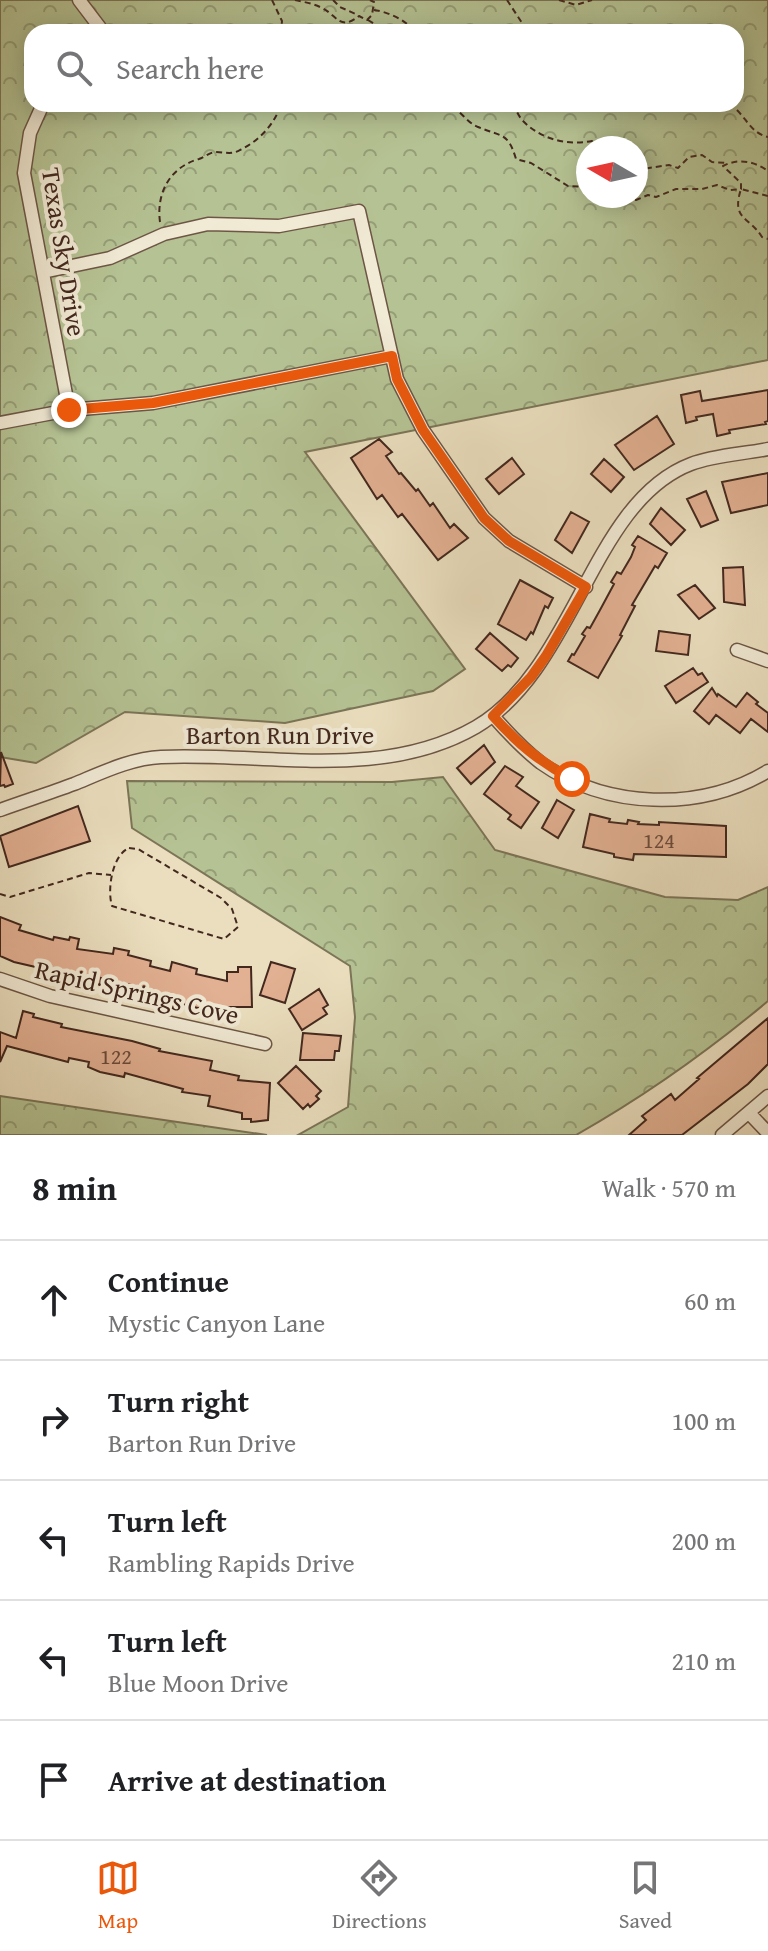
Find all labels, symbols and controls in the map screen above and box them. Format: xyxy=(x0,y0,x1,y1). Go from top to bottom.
search box xyxy=(24,24,744,112)
icon: search xyxy=(52,46,96,90)
text: Search here xyxy=(116,46,264,90)
north arrow xyxy=(576,136,648,208)
street label: Texas Sky Drive xyxy=(32,165,97,339)
route end xyxy=(51,392,87,428)
street label: Barton Run Drive xyxy=(186,715,374,754)
route start xyxy=(554,761,590,797)
house number: 124 xyxy=(643,824,675,856)
street label: Rapid Springs Cove xyxy=(31,949,243,1034)
house number: 122 xyxy=(100,1040,132,1072)
text: 8 min xyxy=(32,1163,117,1212)
text: Walk · 570 m xyxy=(602,1168,736,1207)
text: Continue xyxy=(108,1259,229,1303)
icon: ahead xyxy=(32,1278,76,1322)
text: 60 m xyxy=(684,1281,736,1320)
text: Mystic Canyon Lane xyxy=(108,1303,325,1342)
text: Turn right xyxy=(108,1379,249,1423)
icon: right xyxy=(32,1398,76,1442)
text: 100 m xyxy=(671,1401,736,1440)
text: Barton Run Drive xyxy=(108,1423,296,1462)
text: Turn left xyxy=(108,1499,227,1543)
icon: left xyxy=(32,1518,76,1562)
text: 200 m xyxy=(671,1521,736,1560)
text: Rambling Rapids Drive xyxy=(108,1543,355,1582)
text: Turn left xyxy=(108,1619,227,1663)
icon: left xyxy=(32,1638,76,1682)
text: 210 m xyxy=(671,1641,736,1680)
text: Blue Moon Drive xyxy=(108,1663,289,1702)
icon: arrive xyxy=(32,1758,76,1802)
text: Arrive at destination xyxy=(108,1758,386,1802)
tab: Map xyxy=(96,1856,140,1936)
tab: Directions xyxy=(332,1856,427,1936)
tab: Saved xyxy=(619,1856,672,1936)

